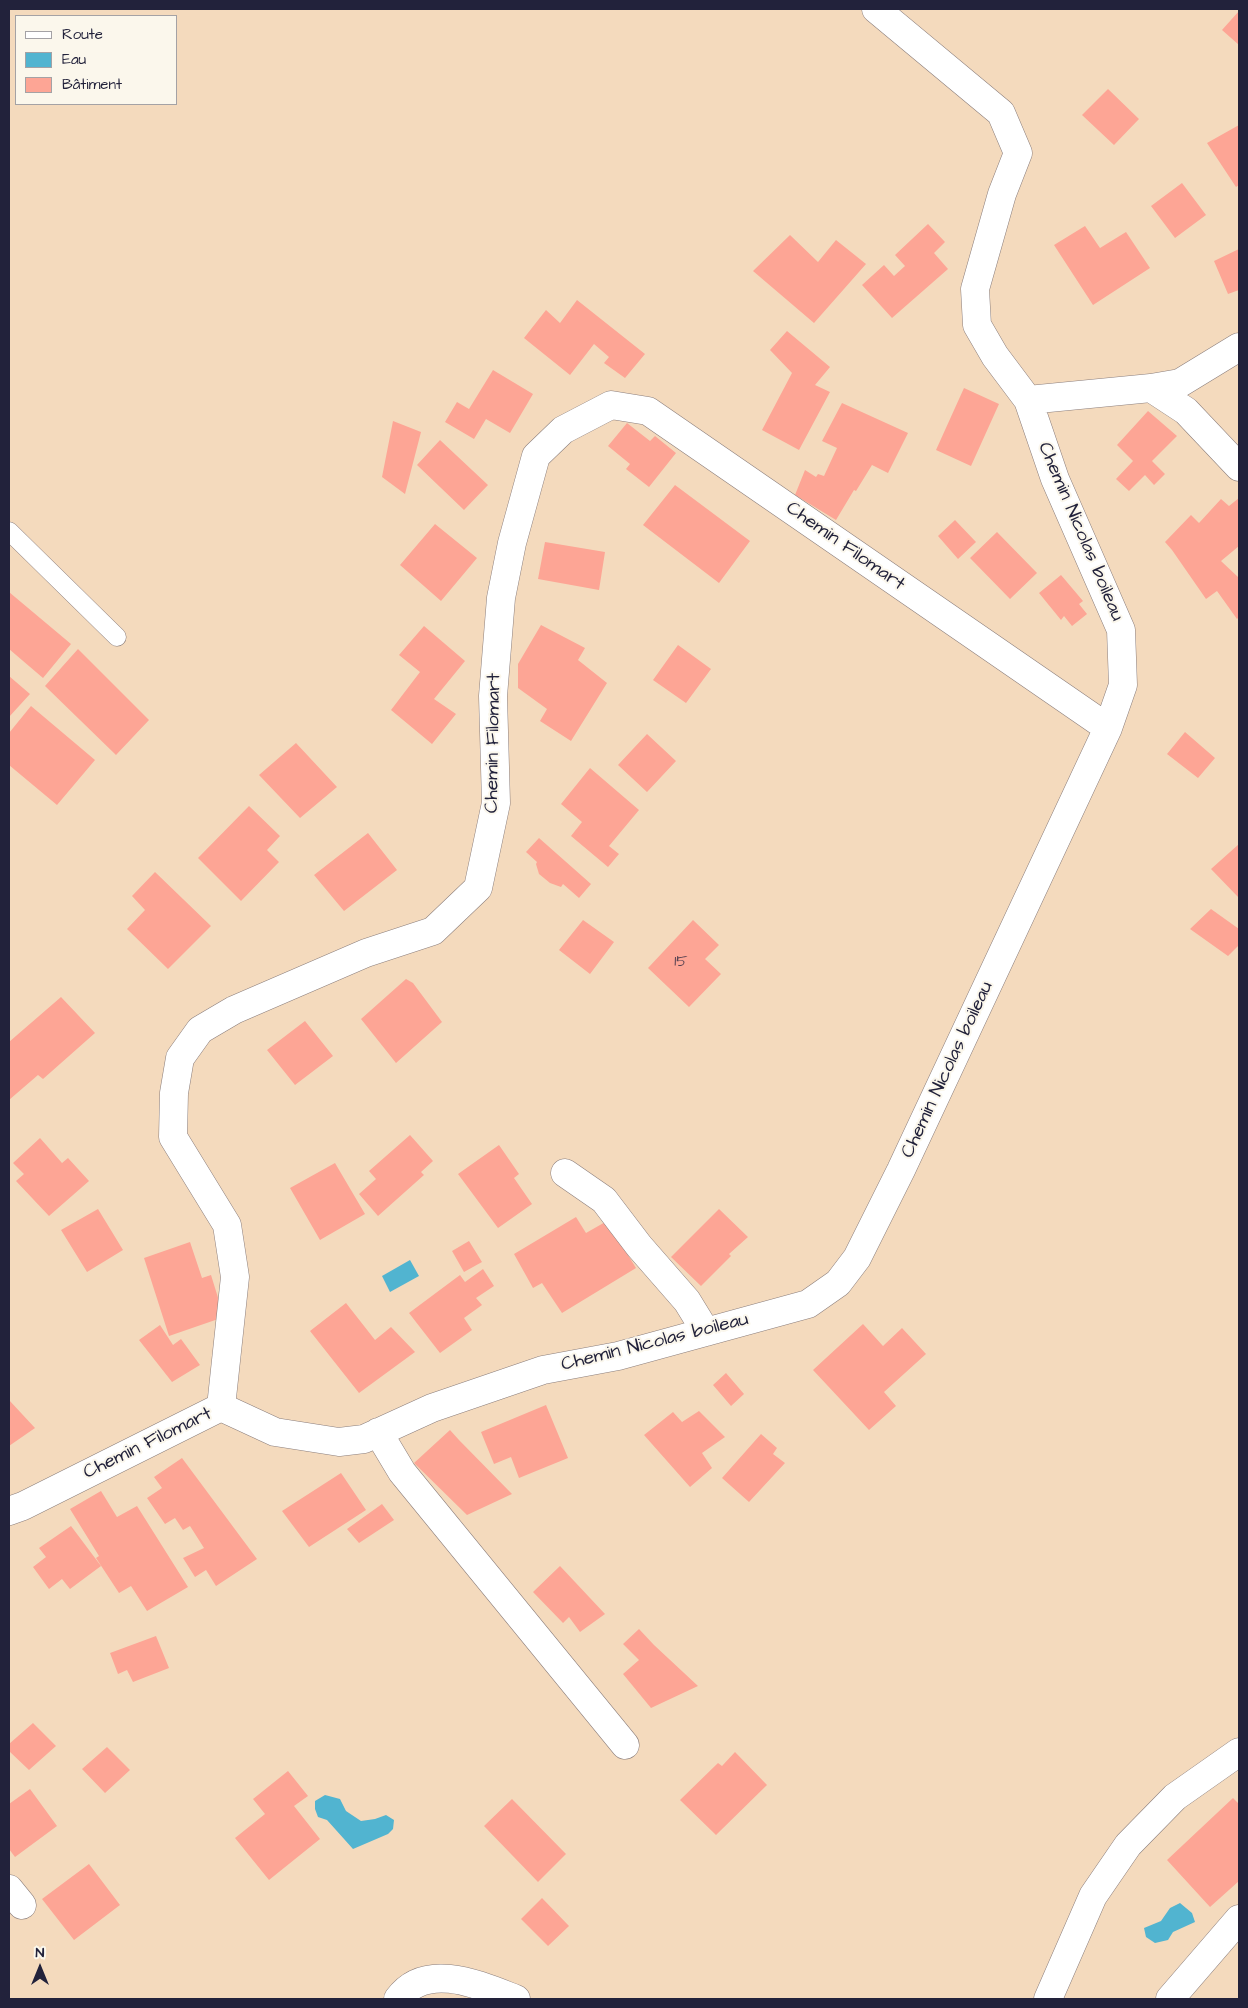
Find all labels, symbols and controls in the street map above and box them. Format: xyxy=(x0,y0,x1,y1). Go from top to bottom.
legend xyxy=(15,15,178,105)
text: Route xyxy=(62,24,103,45)
text: Eau xyxy=(62,49,86,70)
text: Bâtiment xyxy=(62,74,122,95)
street label: Chemin Nicolas boileau xyxy=(1032,439,1128,625)
street label: Chemin Filomart xyxy=(781,497,909,597)
street label: Chemin Filomart xyxy=(481,673,507,813)
house number: 15 xyxy=(674,953,688,973)
street label: Chemin Nicolas boileau xyxy=(897,978,999,1162)
street label: Chemin Nicolas boileau xyxy=(559,1309,751,1377)
street label: Chemin Filomart xyxy=(80,1403,216,1485)
north arrow xyxy=(15,1943,65,1993)
text: N xyxy=(36,1943,44,1963)

